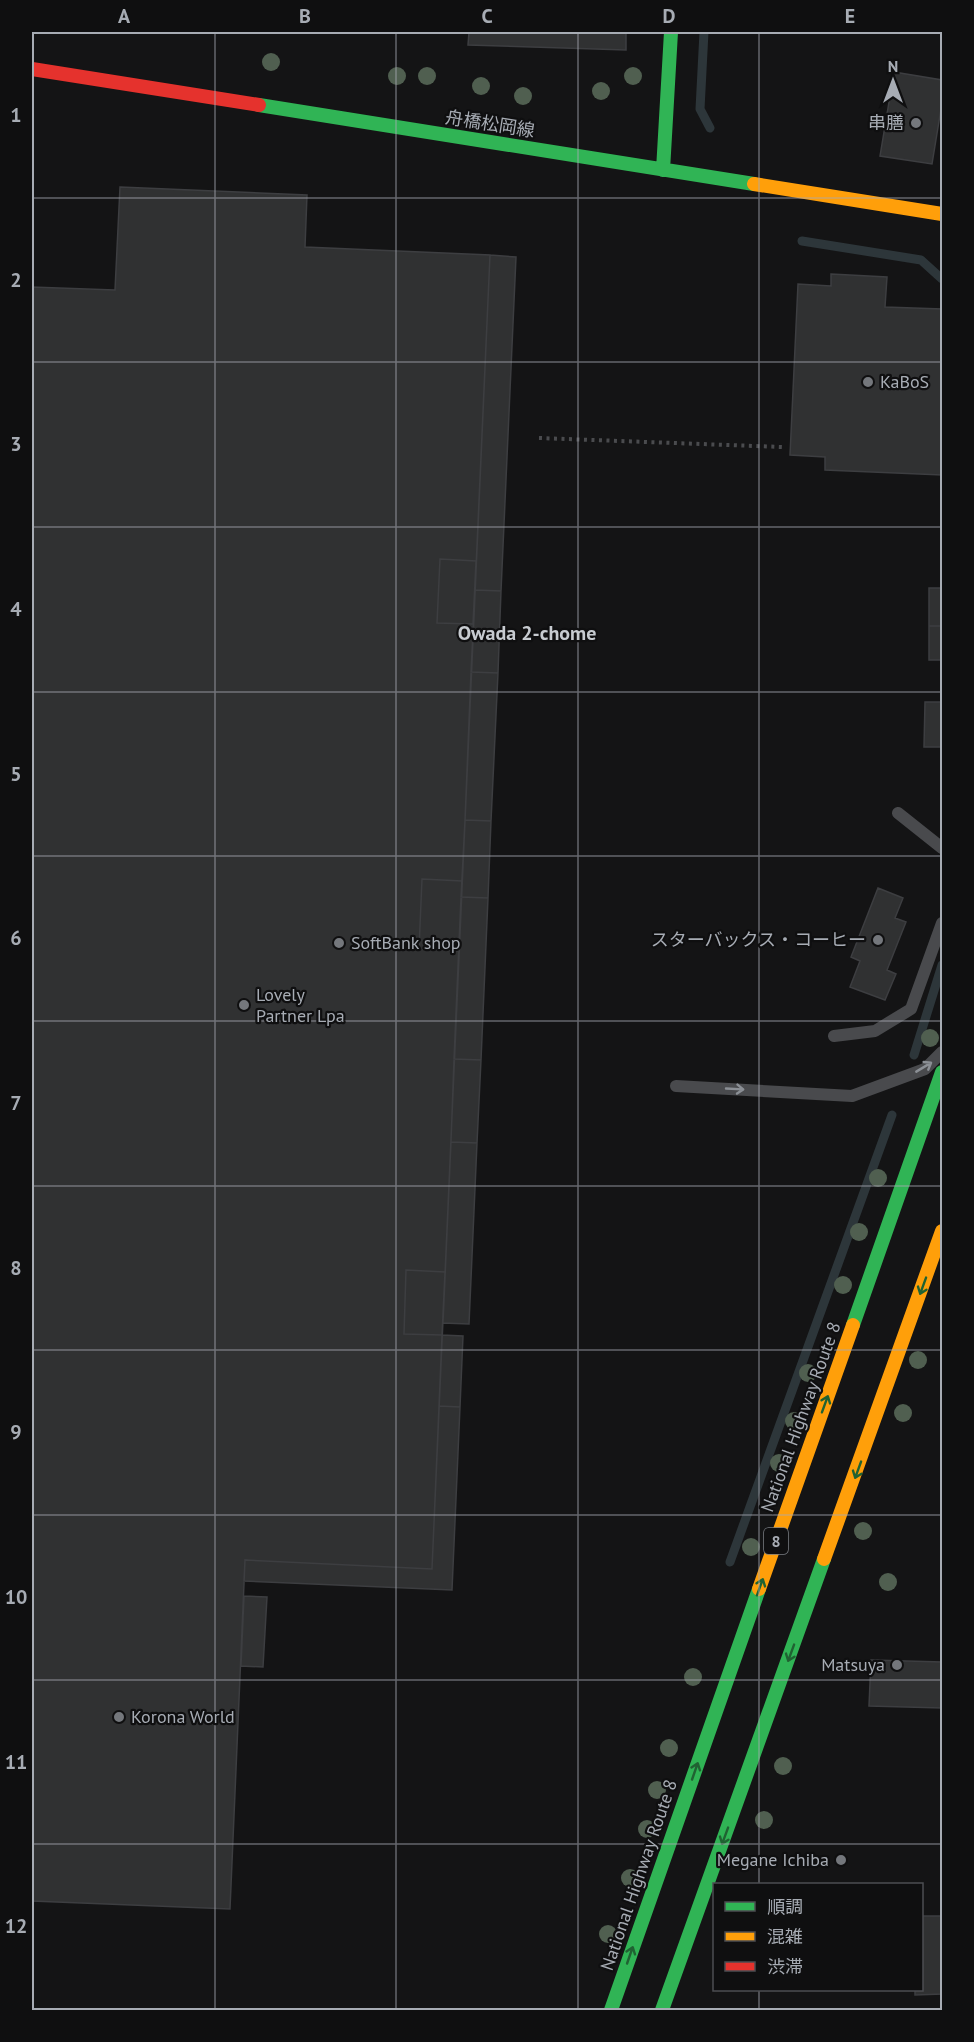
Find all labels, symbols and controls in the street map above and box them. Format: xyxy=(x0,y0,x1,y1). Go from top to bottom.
text: A xyxy=(118,3,131,29)
text: B xyxy=(299,3,311,29)
text: C xyxy=(481,3,493,29)
text: D xyxy=(663,3,676,29)
text: E xyxy=(845,3,855,29)
north arrow xyxy=(863,51,923,111)
text: N xyxy=(888,56,898,76)
text: 1 xyxy=(10,102,22,128)
street label: 舟橋松岡線 xyxy=(444,105,536,142)
place label: 串膳 xyxy=(868,111,904,134)
marker: 串膳 xyxy=(909,116,923,130)
text: 2 xyxy=(10,267,22,293)
place label: KaBoS xyxy=(880,370,929,393)
marker: KaBoS xyxy=(861,375,875,389)
text: 3 xyxy=(10,431,22,457)
text: 4 xyxy=(10,596,22,622)
district label: Owada 2-chome xyxy=(458,620,596,646)
text: 5 xyxy=(10,761,22,787)
text: 6 xyxy=(10,925,22,951)
place label: スターバックス・コーヒー xyxy=(651,928,866,951)
place label: SoftBank shop xyxy=(351,931,461,954)
marker: スターバックス・コーヒー xyxy=(871,933,885,947)
marker: SoftBank shop xyxy=(332,936,346,950)
place label: Lovely Partner Lpa xyxy=(256,983,345,1027)
marker: Lovely Partner Lpa xyxy=(237,998,251,1012)
one-way arrow xyxy=(915,1061,932,1073)
one-way arrow xyxy=(724,1083,744,1094)
text: 7 xyxy=(10,1090,22,1116)
text: 8 xyxy=(10,1255,22,1281)
one-way arrow xyxy=(916,1276,927,1295)
street label: National Highway Route 8 xyxy=(755,1319,846,1515)
one-way arrow xyxy=(820,1395,831,1414)
text: 9 xyxy=(10,1419,22,1445)
one-way arrow xyxy=(851,1460,862,1478)
road number: 8 xyxy=(764,1528,788,1554)
one-way arrow xyxy=(755,1579,766,1597)
text: 10 xyxy=(5,1584,27,1610)
one-way arrow xyxy=(785,1643,796,1662)
place label: Matsuya xyxy=(821,1653,885,1676)
marker: Matsuya xyxy=(890,1658,904,1672)
place label: Korona World xyxy=(131,1705,235,1728)
marker: Korona World xyxy=(112,1710,126,1724)
text: 11 xyxy=(5,1749,27,1775)
one-way arrow xyxy=(690,1762,701,1781)
street label: National Highway Route 8 xyxy=(595,1776,682,1973)
one-way arrow xyxy=(719,1827,730,1845)
place label: Megane Ichiba xyxy=(717,1848,829,1871)
marker: Megane Ichiba xyxy=(834,1853,848,1867)
legend xyxy=(713,1883,923,1991)
text: 順調 xyxy=(767,1895,803,1918)
text: 12 xyxy=(5,1913,27,1939)
text: 混雑 xyxy=(767,1925,803,1948)
one-way arrow xyxy=(626,1946,637,1965)
text: 渋滞 xyxy=(767,1955,803,1978)

